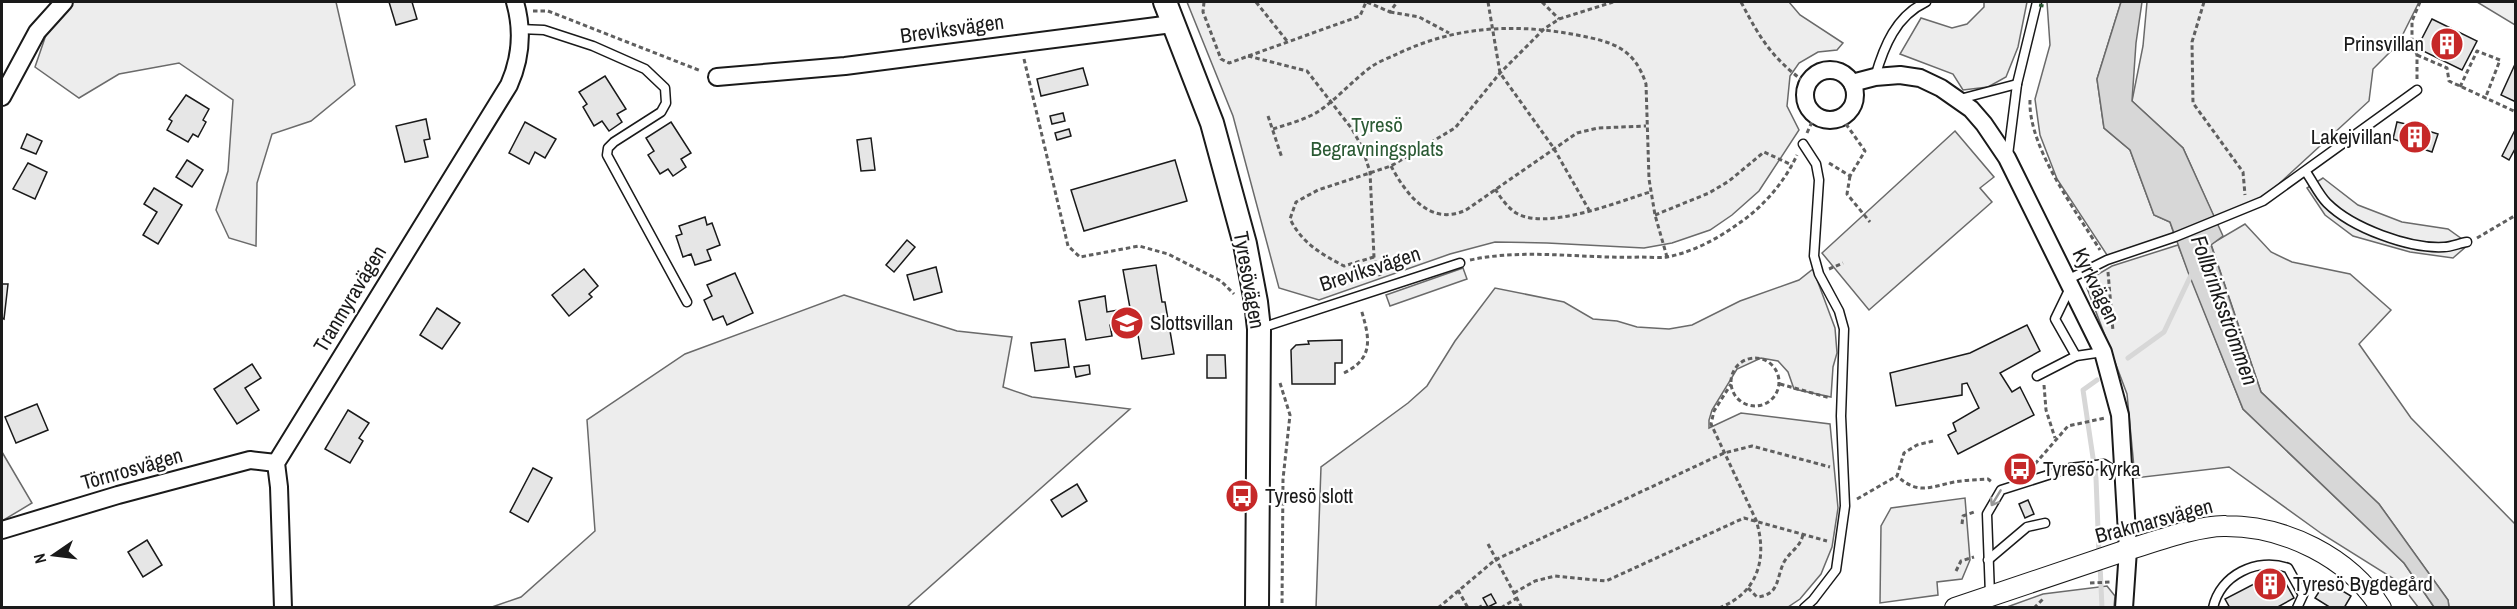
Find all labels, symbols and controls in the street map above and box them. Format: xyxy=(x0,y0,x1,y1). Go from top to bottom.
street label: Breviksvägen xyxy=(898,7,1006,50)
building icon: Prinsvillan xyxy=(2429,26,2465,62)
place label: Prinsvillan xyxy=(2344,29,2424,58)
park label: Tyresö Begravningsplats xyxy=(1310,110,1444,163)
building icon: Lakejvillan xyxy=(2397,119,2433,155)
place label: Lakejvillan xyxy=(2311,122,2392,151)
street label: Tyresövägen xyxy=(1227,229,1272,331)
water label: Follbrinksströmmen xyxy=(2184,231,2266,389)
street label: Breviksvägen xyxy=(1316,239,1424,298)
street label: Tranmyravägen xyxy=(306,240,393,358)
street label: Kyrkvägen xyxy=(2066,243,2127,329)
school or university icon: Slottsvillan xyxy=(1109,305,1145,341)
place label: Slottsvillan xyxy=(1150,308,1233,337)
street label: Törnrosvägen xyxy=(78,440,186,497)
bus stop icon: Tyresö kyrka xyxy=(2002,451,2038,487)
place label: Tyresö kyrka xyxy=(2043,454,2141,483)
bus stop icon: Tyresö slott xyxy=(1224,478,1260,514)
place label: Tyresö slott xyxy=(1265,481,1353,510)
one-way arrow xyxy=(1990,489,2002,506)
street label: Brakmarsvägen xyxy=(2092,491,2216,550)
north arrow xyxy=(24,525,84,585)
text: N xyxy=(28,551,51,566)
building icon: Tyresö Bygdegård xyxy=(2252,566,2288,602)
place label: Tyresö Bygdegård xyxy=(2293,569,2433,598)

